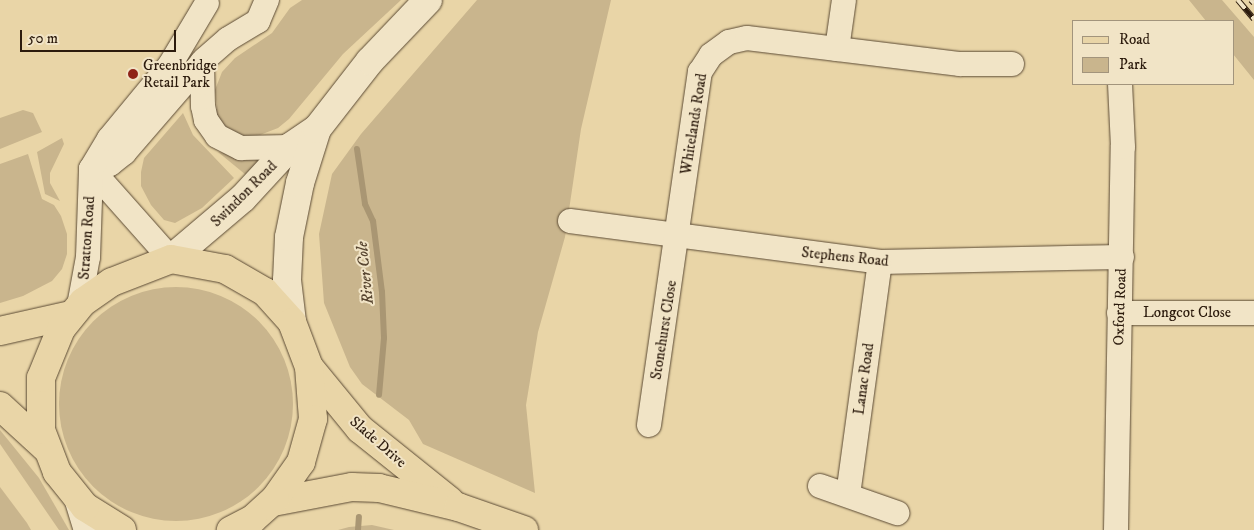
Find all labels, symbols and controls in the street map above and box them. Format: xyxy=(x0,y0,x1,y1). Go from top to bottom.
scale bar xyxy=(22,20,179,52)
legend xyxy=(1072,20,1234,85)
text: 50 m xyxy=(28,29,58,48)
text: Road xyxy=(1119,30,1150,49)
text: Park xyxy=(1119,55,1147,74)
place label: Greenbridge Retail Park xyxy=(143,56,217,91)
marker: Greenbridge Retail Park xyxy=(127,68,139,80)
street label: Whitelands Road xyxy=(677,72,711,176)
street label: Swindon Road xyxy=(207,157,281,231)
street label: Stratton Road xyxy=(75,196,99,280)
water label: River Cole xyxy=(352,241,378,305)
street label: Stephens Road xyxy=(801,243,889,271)
street label: Oxford Road xyxy=(1110,268,1130,346)
street label: Stonehurst Close xyxy=(647,279,681,381)
street label: Longcot Close xyxy=(1143,304,1231,322)
street label: Lanac Road xyxy=(850,342,878,416)
street label: Slade Drive xyxy=(346,413,410,471)

